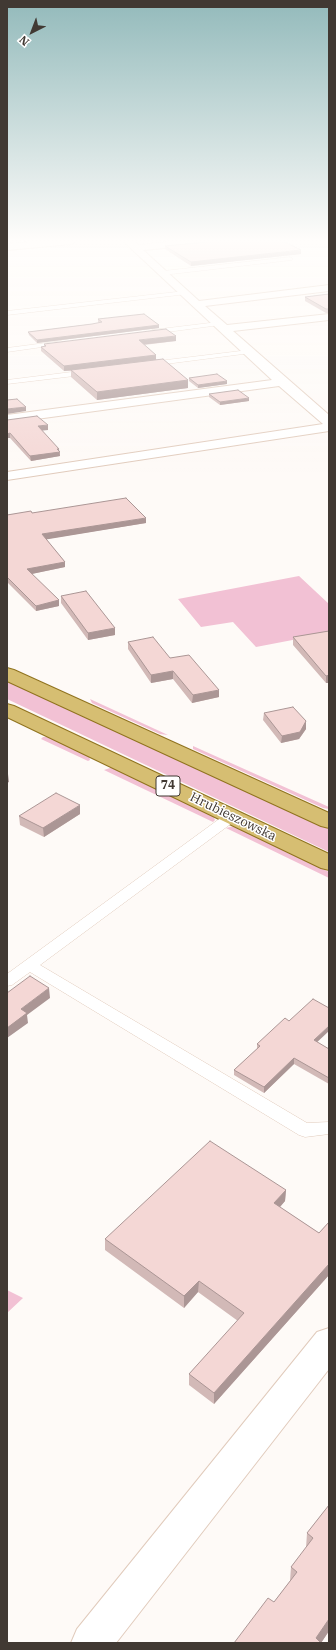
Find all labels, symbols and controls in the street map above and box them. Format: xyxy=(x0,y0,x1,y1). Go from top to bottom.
north arrow xyxy=(12,12,52,52)
text: N xyxy=(16,33,32,49)
road number: 74 xyxy=(156,776,180,796)
street label: Hrubieszowska xyxy=(187,789,279,845)

